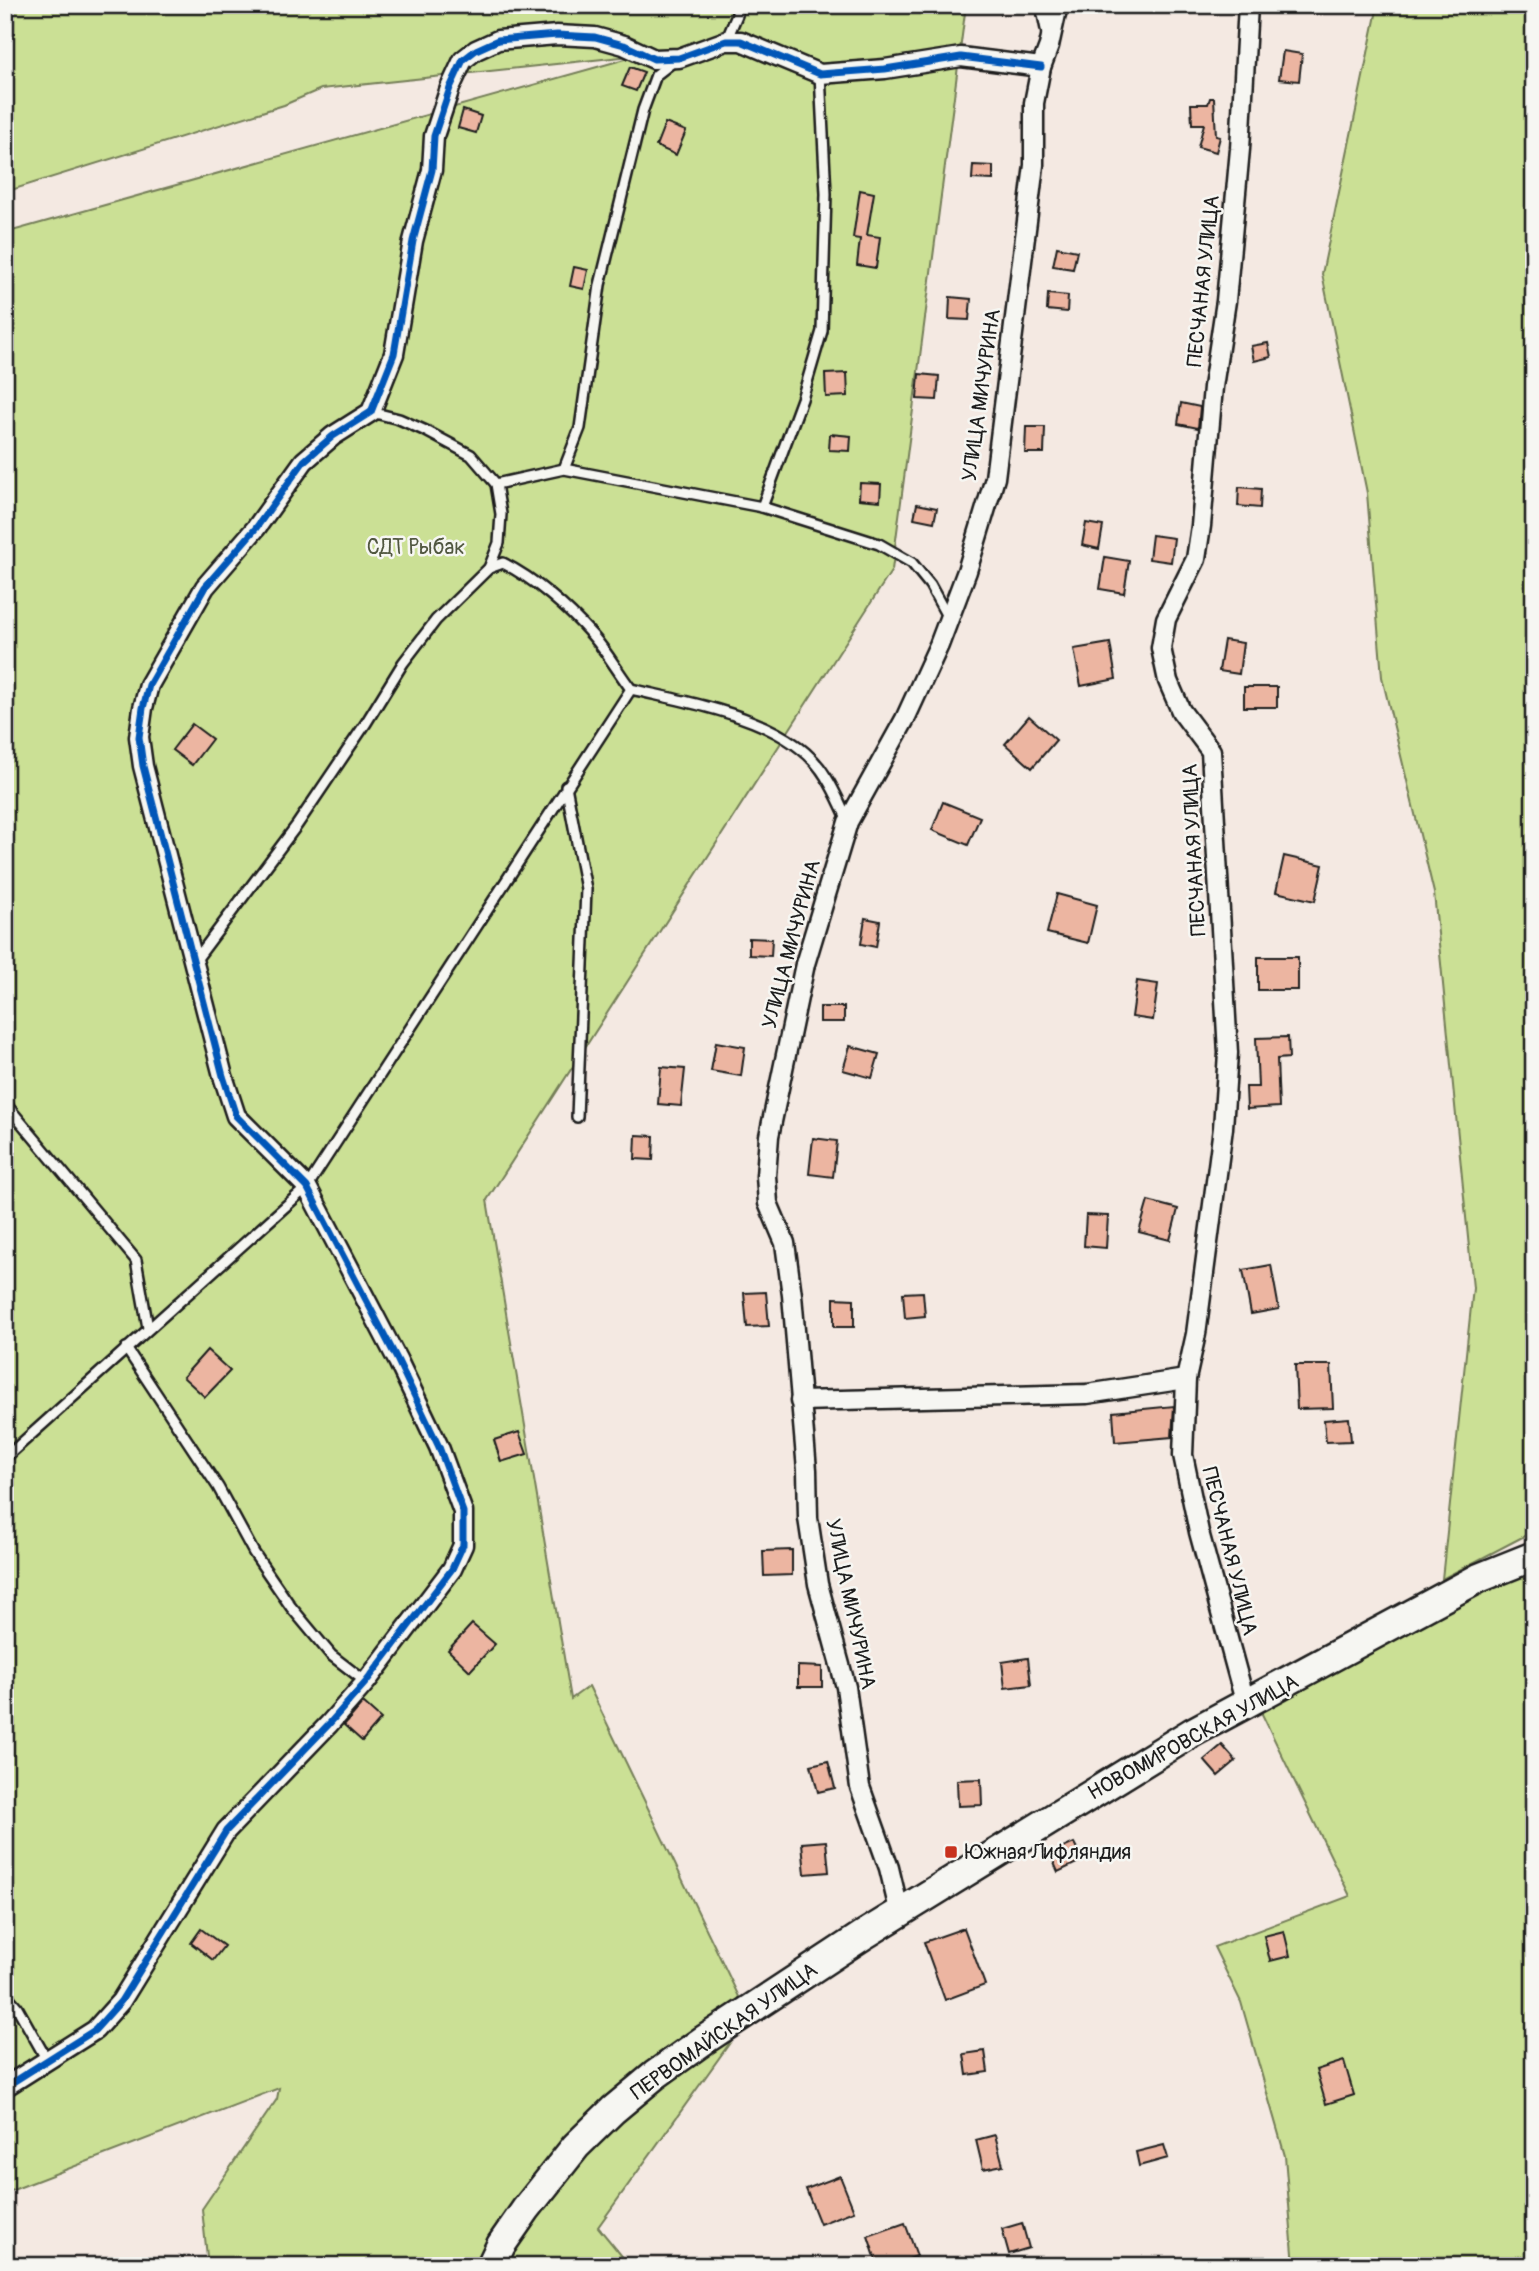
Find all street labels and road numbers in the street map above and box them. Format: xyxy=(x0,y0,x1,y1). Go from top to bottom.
street label: ПЕСЧАНАЯ УЛИЦА xyxy=(1181,194,1226,368)
street label: УЛИЦА МИЧУРИНА xyxy=(956,307,1007,483)
street label: ПЕСЧАНАЯ УЛИЦА xyxy=(1176,763,1212,937)
street label: УЛИЦА МИЧУРИНА xyxy=(756,857,827,1032)
street label: ПЕСЧАНАЯ УЛИЦА xyxy=(1196,1464,1264,1638)
street label: УЛИЦА МИЧУРИНА xyxy=(819,1516,882,1692)
street label: НОВОМИРОВСКАЯ УЛИЦА xyxy=(1083,1668,1303,1807)
street label: ПЕРВОМАЙСКАЯ УЛИЦА xyxy=(626,1957,823,2106)

